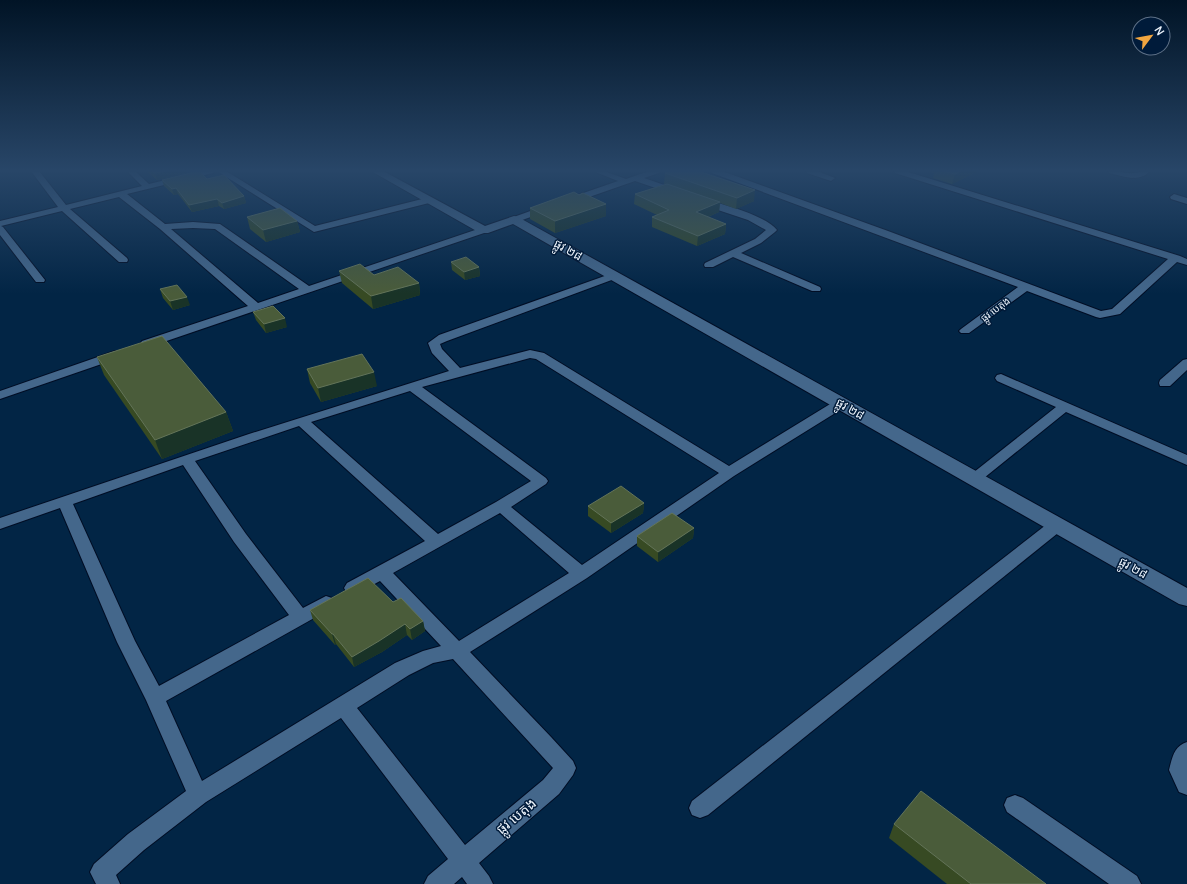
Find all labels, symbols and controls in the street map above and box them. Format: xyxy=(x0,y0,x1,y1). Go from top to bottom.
north arrow xyxy=(1131,16,1171,56)
text: N xyxy=(1151,23,1168,38)
street label: ផ្លូវ ២៨ xyxy=(550,235,586,267)
street label: ផ្លូវ បេតុង xyxy=(977,293,1014,327)
street label: ផ្លូវ ២៨ xyxy=(832,394,868,426)
street label: ផ្លូវ ២៨ xyxy=(1115,553,1151,585)
street label: ផ្លូវ បេតុង xyxy=(492,793,542,840)

